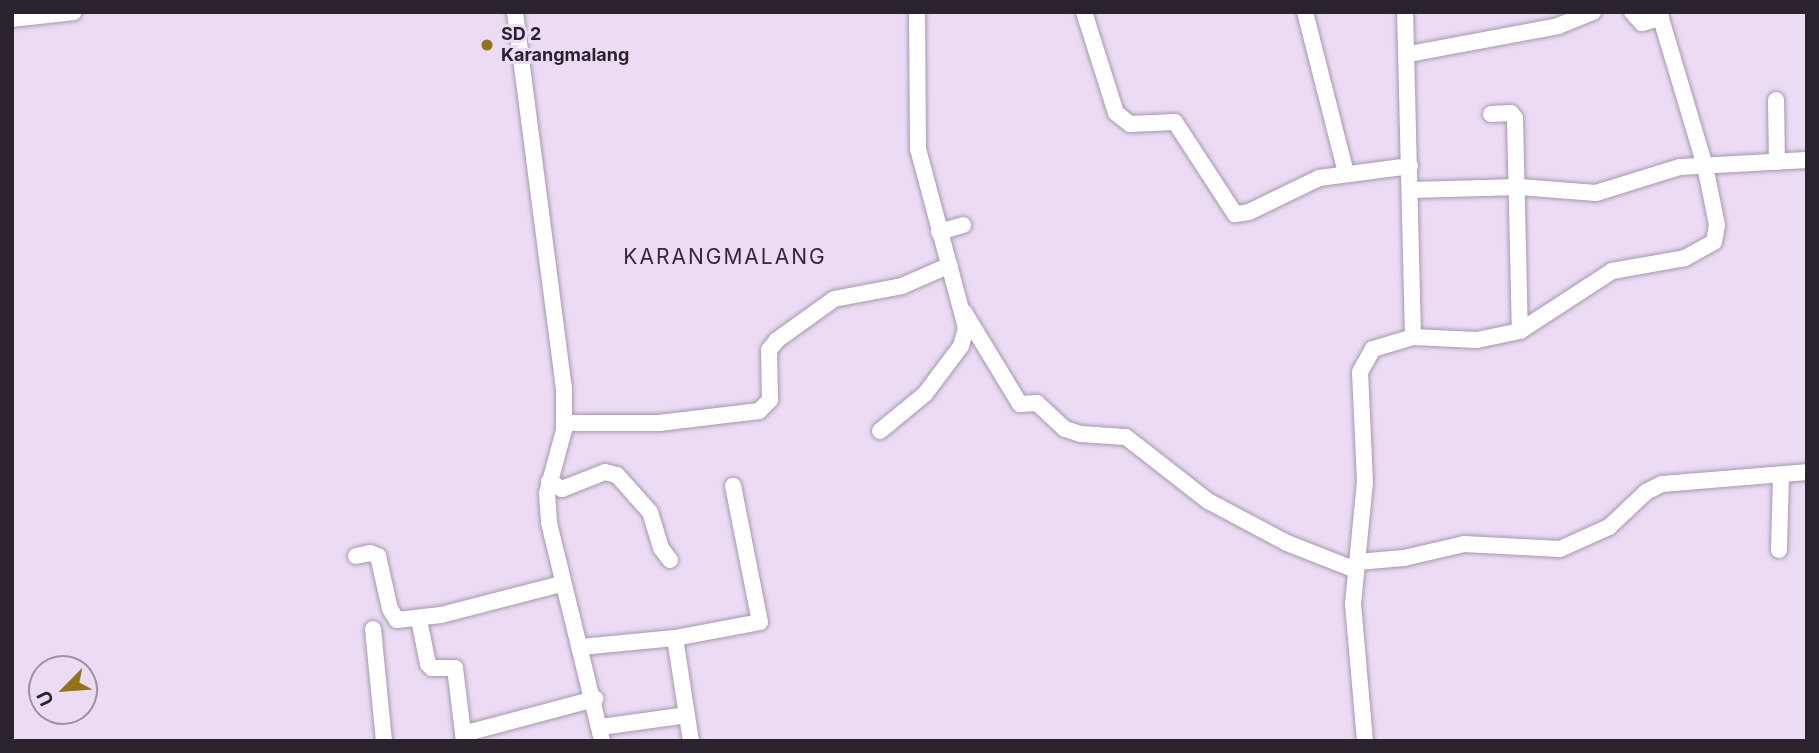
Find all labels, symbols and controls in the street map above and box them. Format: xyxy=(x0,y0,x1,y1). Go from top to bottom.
place label: SD 2 Karangmalang xyxy=(501,24,629,66)
marker: SD 2 Karangmalang xyxy=(479,37,495,53)
district label: KARANGMALANG xyxy=(625,244,825,270)
north arrow xyxy=(28,655,98,725)
text: U xyxy=(32,687,59,709)

